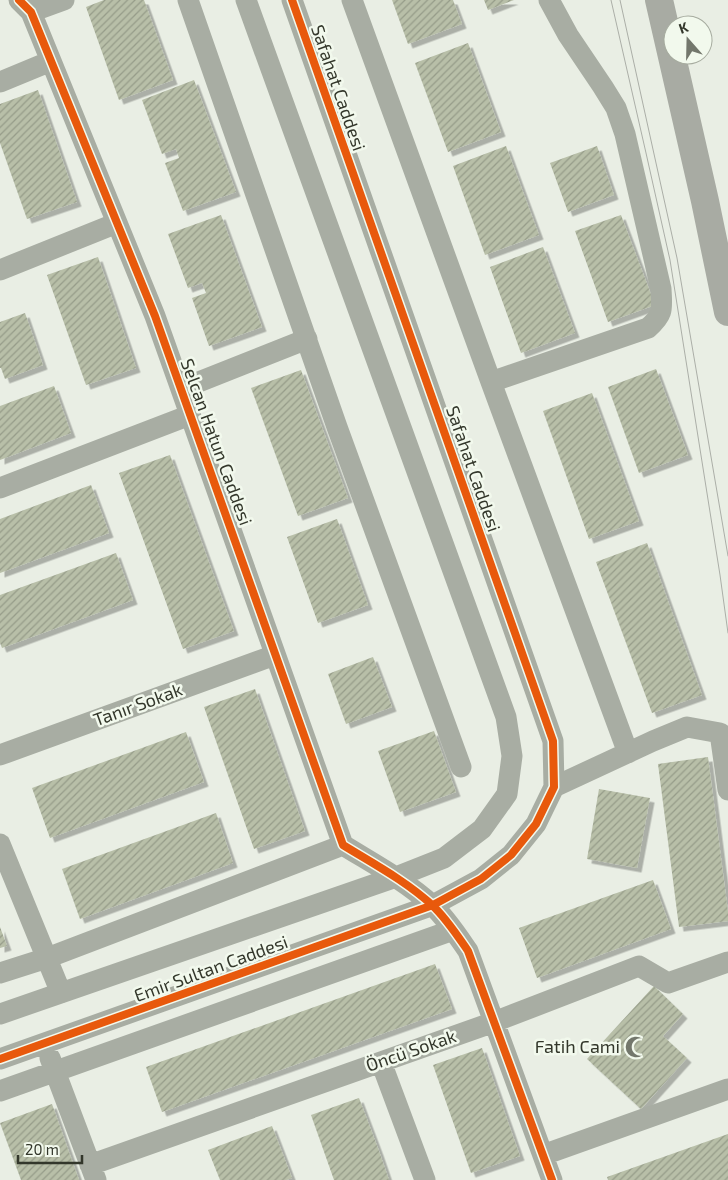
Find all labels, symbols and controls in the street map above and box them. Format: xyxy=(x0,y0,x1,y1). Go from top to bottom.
north arrow xyxy=(663,15,713,65)
text: K xyxy=(676,18,691,37)
street label: Safahat Caddesi xyxy=(307,22,371,154)
street label: Selcan Hatun Caddesi xyxy=(177,355,257,528)
street label: Safahat Caddesi xyxy=(442,403,506,535)
street label: Tanır Sokak xyxy=(90,678,185,730)
street label: Emir Sultan Caddesi xyxy=(131,930,291,1006)
street label: Öncü Sokak xyxy=(363,1024,459,1076)
mosque icon: Fatih Cami xyxy=(623,1034,649,1060)
place label: Fatih Cami xyxy=(535,1035,620,1057)
scale bar xyxy=(18,1132,81,1164)
text: 20 m xyxy=(25,1140,59,1158)

